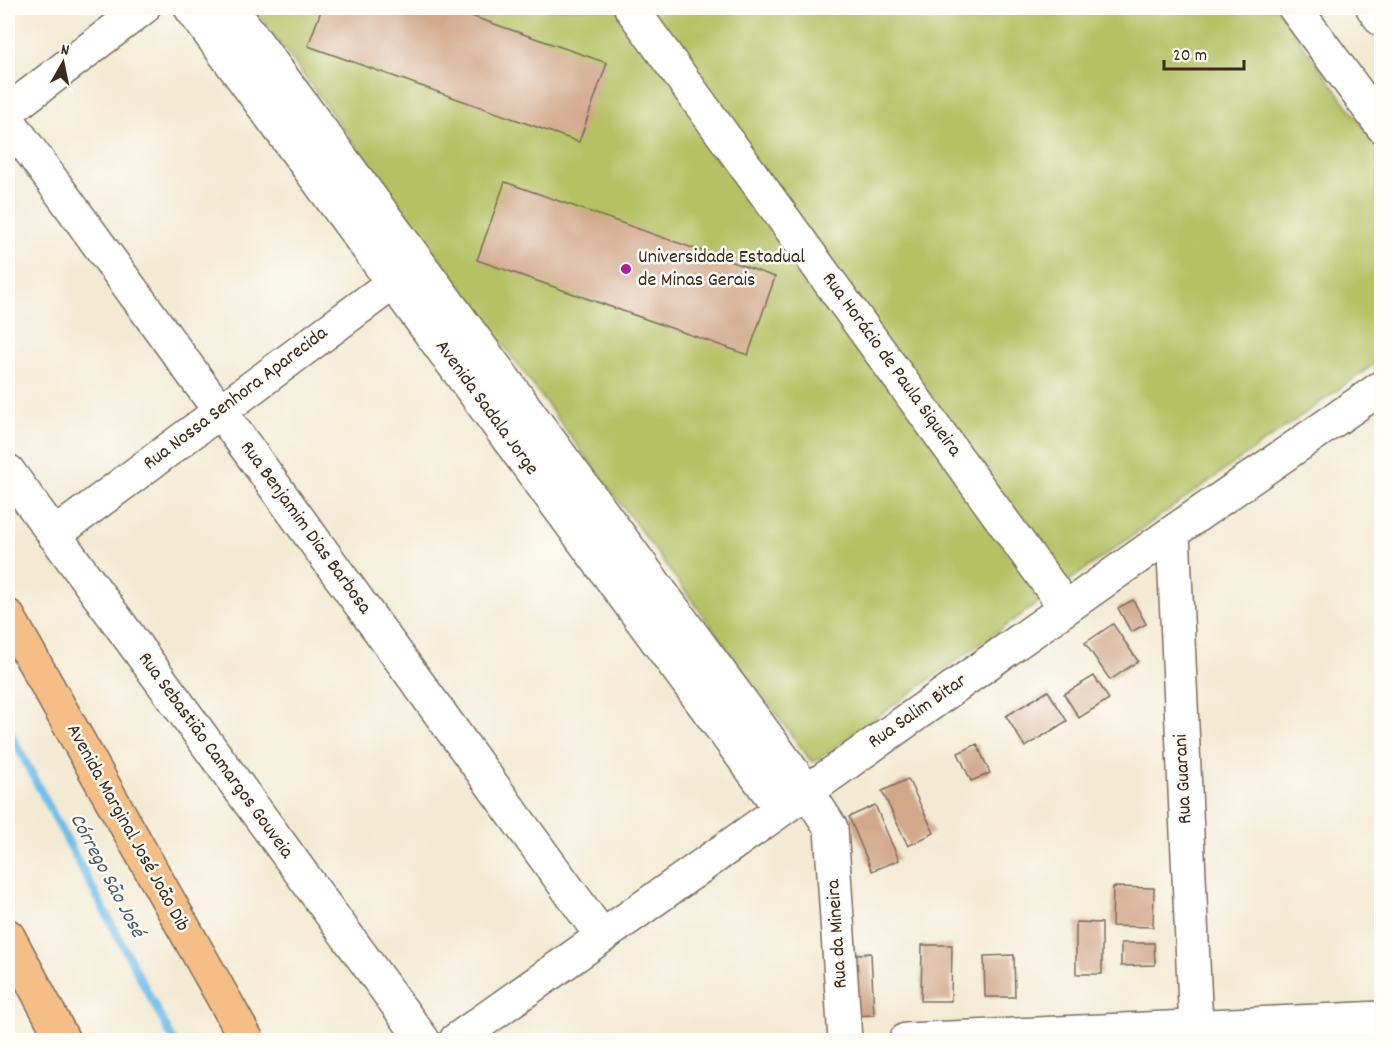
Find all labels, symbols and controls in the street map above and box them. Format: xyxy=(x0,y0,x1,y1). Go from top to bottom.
north arrow xyxy=(33,33,93,93)
scale bar xyxy=(1164,33,1244,71)
text: N xyxy=(59,39,71,63)
text: 20 m xyxy=(1173,44,1207,69)
place label: Universidade Estadual de Minas Gerais xyxy=(638,244,805,295)
marker: Universidade Estadual de Minas Gerais xyxy=(619,262,633,276)
street label: Rua Horácio de Paula Siqueira xyxy=(814,267,968,463)
street label: Rua Nossa Senhora Aparecida xyxy=(138,320,335,478)
street label: Avenida Sadala Jorge xyxy=(427,335,545,482)
street label: Rua Benjamim Dias Barbosa xyxy=(232,436,378,621)
street label: Rua Sebastião Camargos Gouveia xyxy=(130,647,300,866)
street label: Rua Salim Bitar xyxy=(863,667,973,756)
street label: Avenida Marginal José João Dib xyxy=(58,719,196,937)
street label: Rua Guarani xyxy=(1168,733,1200,825)
water label: Córrego São José xyxy=(61,809,153,946)
street label: Rua da Mineira xyxy=(820,878,856,990)

